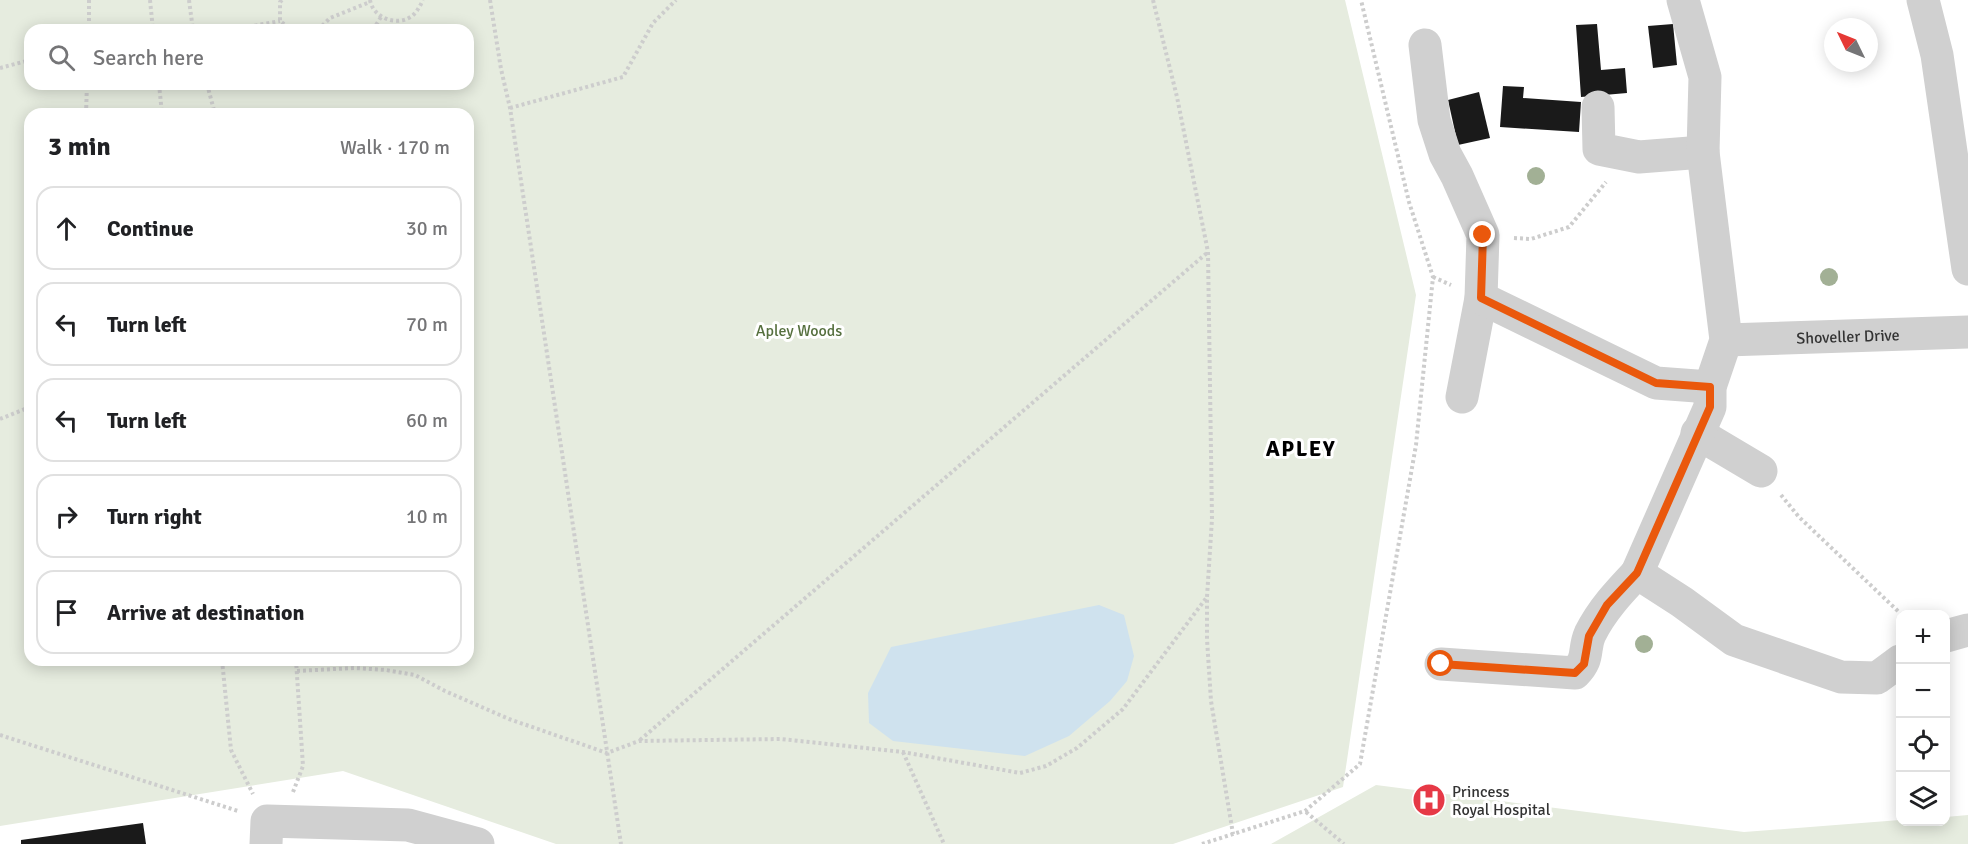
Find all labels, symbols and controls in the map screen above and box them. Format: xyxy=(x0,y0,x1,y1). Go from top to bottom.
north arrow xyxy=(1824,18,1878,72)
search box xyxy=(24,24,474,90)
icon: search xyxy=(45,41,78,74)
text: Search here xyxy=(93,44,204,71)
text: 3 min xyxy=(48,131,111,163)
text: Walk · 170 m xyxy=(340,135,450,160)
icon: ahead xyxy=(50,212,83,245)
text: Continue xyxy=(107,215,194,242)
text: 30 m xyxy=(406,216,448,241)
route end xyxy=(1469,221,1495,247)
icon: left xyxy=(50,308,83,341)
text: Turn left xyxy=(107,311,187,338)
text: 70 m xyxy=(406,312,448,337)
park label: Apley Woods xyxy=(756,321,842,341)
street label: Shoveller Drive xyxy=(1796,325,1900,349)
icon: left xyxy=(50,404,83,437)
text: Turn left xyxy=(107,407,187,434)
text: 60 m xyxy=(406,408,448,433)
district label: APLEY xyxy=(1266,435,1336,462)
icon: right xyxy=(50,500,83,533)
text: Turn right xyxy=(107,503,202,530)
text: 10 m xyxy=(406,504,448,529)
icon: arrive xyxy=(50,596,83,629)
text: Arrive at destination xyxy=(107,599,304,626)
map controls xyxy=(1896,610,1950,826)
button: + xyxy=(1896,610,1950,664)
route start xyxy=(1427,650,1453,676)
button: − xyxy=(1896,664,1950,718)
button: locate xyxy=(1896,718,1950,772)
button: layers xyxy=(1896,772,1950,826)
hospital icon: Princess Royal Hospital xyxy=(1411,782,1447,818)
place label: Princess Royal Hospital xyxy=(1452,782,1551,820)

